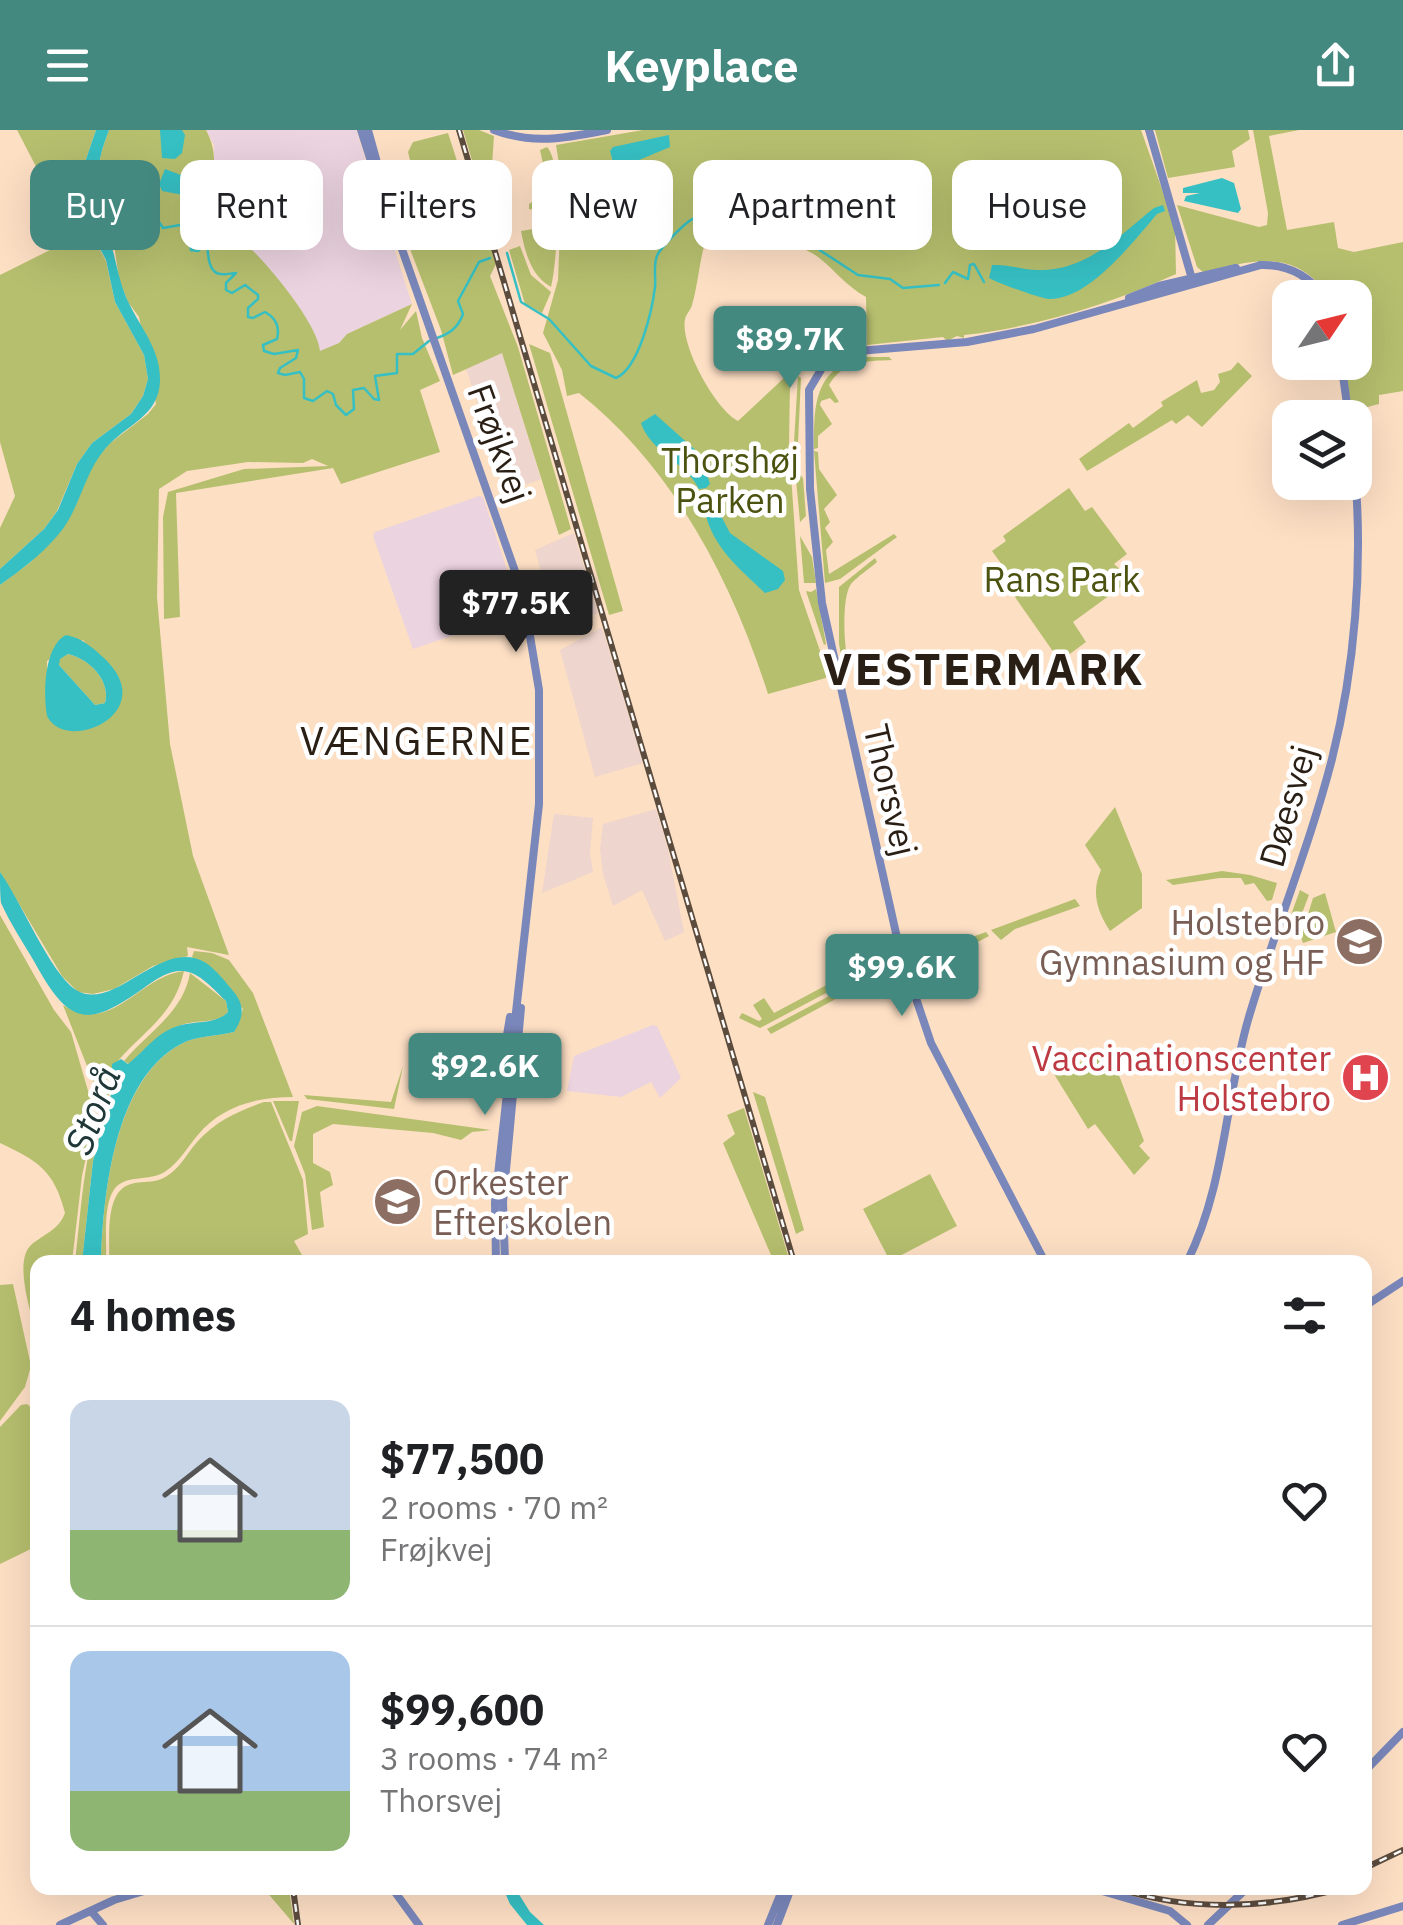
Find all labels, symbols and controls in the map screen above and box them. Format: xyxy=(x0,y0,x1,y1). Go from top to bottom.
text: Keyplace xyxy=(604,36,799,94)
icon: menu xyxy=(40,38,95,93)
icon: share xyxy=(1308,38,1363,93)
chip: Buy xyxy=(30,160,160,250)
chip: Rent xyxy=(180,160,323,250)
chip: Filters xyxy=(343,160,512,250)
chip: New xyxy=(532,160,673,250)
chip: Apartment xyxy=(693,160,932,250)
chip: House xyxy=(952,160,1122,250)
north arrow xyxy=(1272,280,1372,380)
map controls xyxy=(1272,280,1372,500)
pin: $89.7K xyxy=(709,306,871,391)
text: $89.7K xyxy=(735,317,845,359)
street label: Frøjkvej xyxy=(457,377,543,509)
button: layers xyxy=(1272,400,1372,500)
park label: Thorshøj Parken xyxy=(661,437,799,523)
park label: Rans Park xyxy=(984,556,1140,602)
pin: $77.5K xyxy=(435,570,597,655)
text: $77.5K xyxy=(461,581,571,623)
district label: VESTERMARK xyxy=(823,639,1145,697)
district label: VÆNGERNE xyxy=(300,714,534,766)
street label: Thorsvej xyxy=(854,720,928,860)
street label: Døesvej xyxy=(1248,740,1326,872)
place label: Holstebro Gymnasium og HF xyxy=(1039,899,1325,985)
school or university icon: Holstebro Gymnasium og HF xyxy=(1334,916,1386,968)
pin: $99.6K xyxy=(821,934,983,1019)
text: $99.6K xyxy=(847,945,957,987)
pin: $92.6K xyxy=(404,1033,566,1118)
place label: Vaccinationscenter Holstebro xyxy=(1031,1035,1331,1121)
text: $92.6K xyxy=(430,1044,540,1086)
hospital icon: Vaccinationscenter Holstebro xyxy=(1340,1052,1392,1104)
water label: Storå xyxy=(53,1059,131,1161)
place label: Orkester Efterskolen xyxy=(433,1159,612,1245)
school or university icon: Orkester Efterskolen xyxy=(372,1176,424,1228)
text: 4 homes xyxy=(70,1288,236,1343)
icon: filters xyxy=(1277,1288,1332,1343)
text: $77,500 xyxy=(380,1431,544,1486)
icon: home xyxy=(150,1440,270,1560)
icon: heart xyxy=(1277,1473,1332,1528)
text: 2 rooms · 70 m² xyxy=(380,1486,608,1528)
text: Frøjkvej xyxy=(380,1528,492,1570)
text: $99,600 xyxy=(380,1682,544,1737)
icon: home xyxy=(150,1691,270,1811)
icon: heart xyxy=(1277,1724,1332,1779)
text: 3 rooms · 74 m² xyxy=(380,1737,608,1779)
text: Thorsvej xyxy=(380,1779,502,1821)

